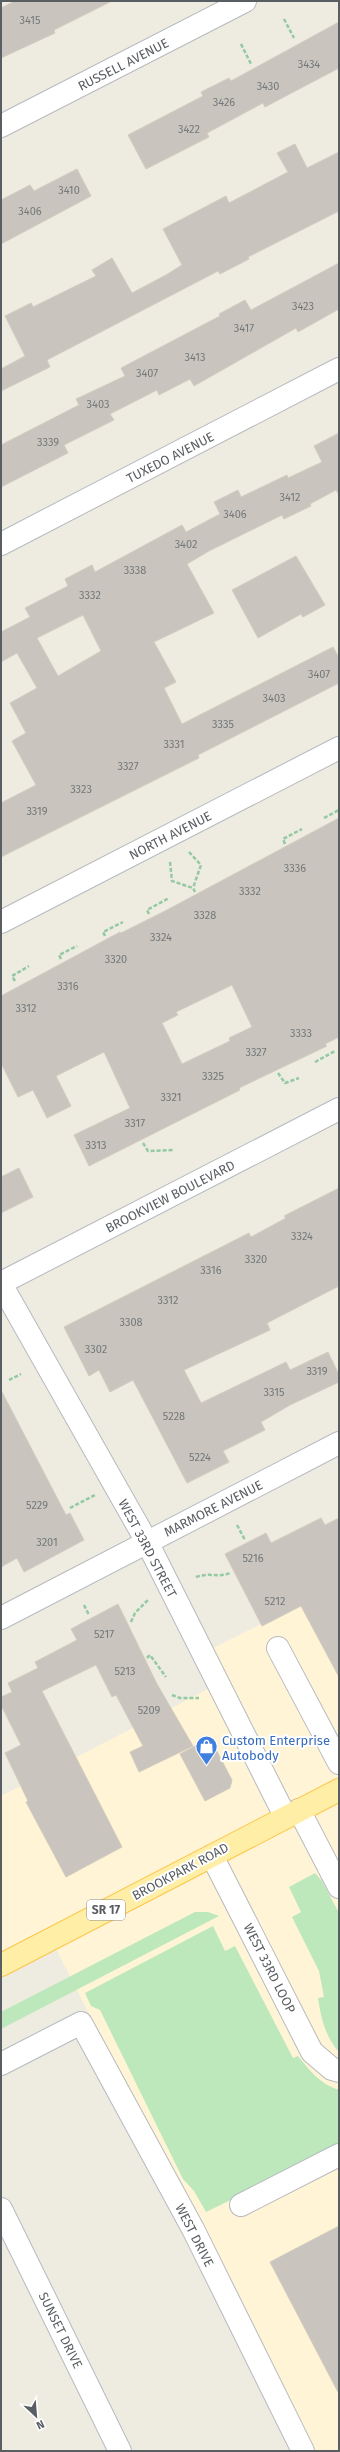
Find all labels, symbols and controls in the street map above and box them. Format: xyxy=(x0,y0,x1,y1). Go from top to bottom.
house number: 3415 xyxy=(20,14,41,27)
street label: RUSSELL AVENUE xyxy=(75,35,171,94)
house number: 3434 xyxy=(298,58,320,71)
house number: 3430 xyxy=(257,80,279,93)
house number: 3426 xyxy=(213,96,235,109)
house number: 3422 xyxy=(178,123,200,136)
house number: 3410 xyxy=(58,184,80,197)
house number: 3406 xyxy=(18,205,42,218)
house number: 3423 xyxy=(292,300,314,313)
house number: 3417 xyxy=(234,322,254,335)
house number: 3413 xyxy=(185,351,205,364)
house number: 3407 xyxy=(136,367,158,380)
house number: 3403 xyxy=(87,398,109,411)
street label: TUXEDO AVENUE xyxy=(124,429,216,486)
house number: 3339 xyxy=(37,436,59,449)
house number: 3412 xyxy=(280,491,300,504)
house number: 3406 xyxy=(223,508,247,521)
house number: 3402 xyxy=(175,538,197,551)
house number: 3338 xyxy=(124,564,146,577)
house number: 3332 xyxy=(79,589,101,602)
house number: 3407 xyxy=(308,668,330,681)
house number: 3403 xyxy=(263,692,285,705)
house number: 3335 xyxy=(212,718,234,731)
house number: 3331 xyxy=(164,738,184,751)
house number: 3327 xyxy=(117,760,139,773)
house number: 3323 xyxy=(70,783,92,796)
house number: 3319 xyxy=(26,805,48,818)
street label: NORTH AVENUE xyxy=(127,808,214,863)
house number: 3336 xyxy=(284,862,306,875)
house number: 3332 xyxy=(239,885,261,898)
house number: 3328 xyxy=(194,909,216,922)
house number: 3324 xyxy=(150,931,172,944)
house number: 3320 xyxy=(105,953,127,966)
house number: 3316 xyxy=(57,980,79,993)
house number: 3312 xyxy=(16,1002,36,1015)
house number: 3333 xyxy=(290,1027,312,1040)
house number: 3327 xyxy=(245,1046,267,1059)
house number: 3325 xyxy=(202,1070,224,1083)
house number: 3321 xyxy=(161,1091,181,1104)
house number: 3317 xyxy=(125,1117,145,1130)
house number: 3313 xyxy=(86,1139,106,1152)
street label: BROOKVIEW BOULEVARD xyxy=(103,1157,237,1236)
house number: 3324 xyxy=(291,1230,313,1243)
house number: 3320 xyxy=(245,1253,267,1266)
house number: 3316 xyxy=(200,1264,222,1277)
house number: 3312 xyxy=(158,1294,178,1307)
house number: 3308 xyxy=(119,1316,143,1329)
house number: 3302 xyxy=(85,1343,107,1356)
house number: 3319 xyxy=(306,1365,328,1378)
house number: 3315 xyxy=(264,1386,285,1399)
house number: 5228 xyxy=(163,1410,185,1423)
house number: 5224 xyxy=(189,1451,211,1464)
street label: MARMORE AVENUE xyxy=(161,1477,265,1540)
street label: WEST 33RD STREET xyxy=(115,1497,180,1600)
house number: 5229 xyxy=(26,1499,48,1512)
house number: 3201 xyxy=(36,1536,58,1549)
house number: 5216 xyxy=(242,1552,264,1565)
house number: 5212 xyxy=(265,1595,285,1608)
house number: 5217 xyxy=(94,1628,114,1641)
house number: 5213 xyxy=(115,1665,135,1678)
house number: 5209 xyxy=(138,1704,161,1717)
place label: Custom Enterprise Autobody xyxy=(222,1733,330,1763)
shop icon: Custom Enterprise Autobody xyxy=(193,1734,219,1767)
street label: BROOKPARK ROAD xyxy=(130,1840,231,1903)
road number: SR 17 xyxy=(87,1900,125,1920)
street label: WEST 33RD LOOP xyxy=(240,1921,299,2016)
street label: WEST DRIVE xyxy=(172,2201,217,2269)
street label: SUNSET DRIVE xyxy=(36,2290,86,2371)
north arrow xyxy=(16,2396,56,2436)
text: N xyxy=(34,2417,46,2432)

